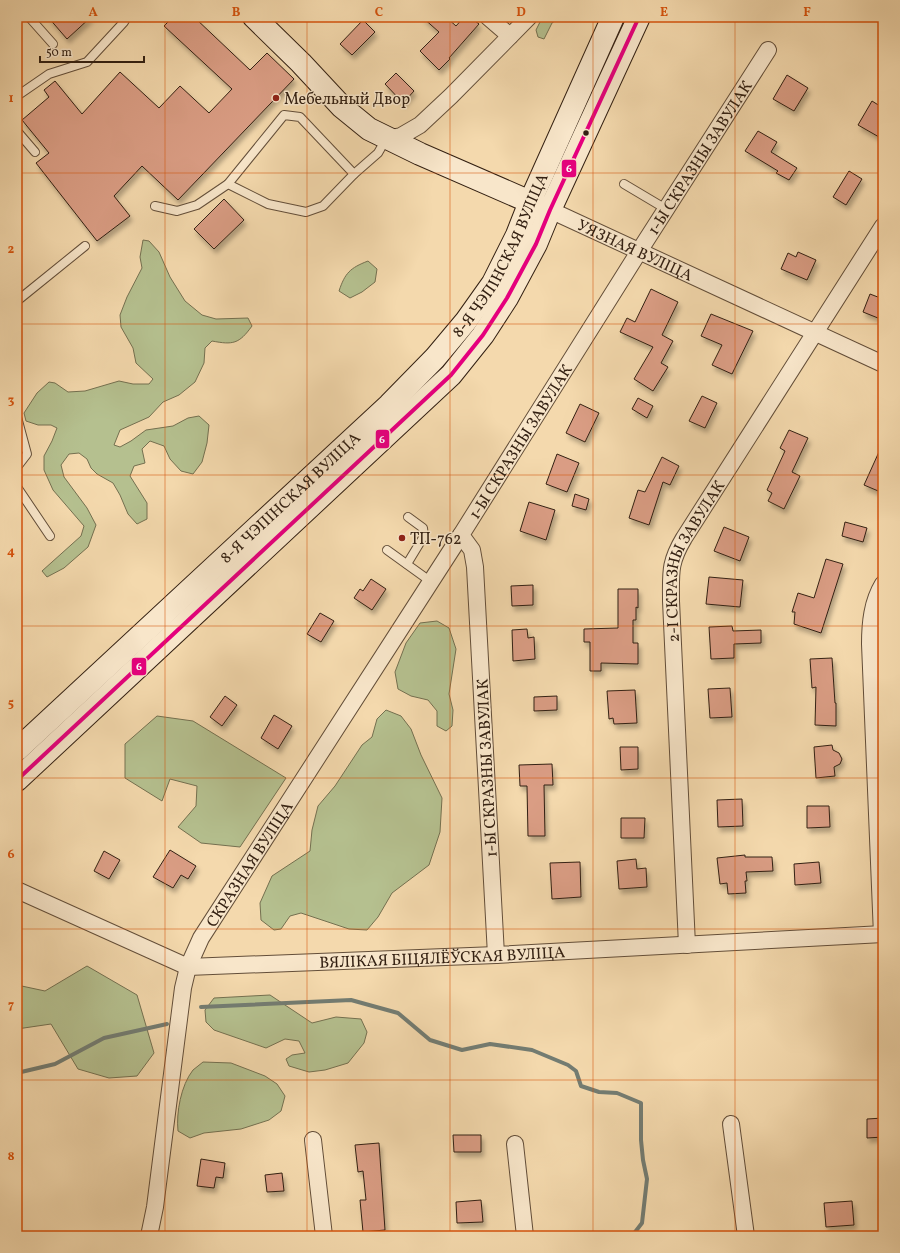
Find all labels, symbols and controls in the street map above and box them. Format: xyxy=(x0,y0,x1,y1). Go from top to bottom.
text: A xyxy=(88,4,98,22)
text: B xyxy=(232,4,241,22)
text: C xyxy=(375,4,383,22)
text: D xyxy=(516,4,526,22)
text: E xyxy=(660,4,668,22)
text: F xyxy=(803,4,811,22)
scale bar xyxy=(40,38,144,64)
text: 50 m xyxy=(46,45,72,61)
street label: 1-Ы СКРАЗНЫ ЗАВУЛАК xyxy=(643,77,759,240)
place label: Мебельный Двор xyxy=(284,89,410,111)
text: 1 xyxy=(8,90,14,108)
marker: Мебельный Двор xyxy=(271,93,281,103)
unlabelled marker xyxy=(581,128,591,138)
line badge: 6 xyxy=(561,159,577,178)
text: 6 xyxy=(566,162,572,177)
street label: 8-Я ЧЭПІНСКАЯ ВУЛІЦА xyxy=(448,170,555,343)
street label: УЯЗНАЯ ВУЛІЦА xyxy=(573,215,696,288)
text: 2 xyxy=(8,241,15,259)
street label: 1-Ы СКРАЗНЫ ЗАВУЛАК xyxy=(465,361,578,524)
text: 3 xyxy=(8,392,15,410)
street label: 8-Я ЧЭПІНСКАЯ ВУЛІЦА xyxy=(216,428,366,569)
line badge: 6 xyxy=(375,429,390,449)
text: 6 xyxy=(379,433,385,448)
street label: 2-І СКРАЗНЫ ЗАВУЛАК xyxy=(662,477,731,643)
place label: ТП-762 xyxy=(410,529,462,551)
marker: ТП-762 xyxy=(397,533,407,543)
text: 4 xyxy=(7,543,15,561)
line badge: 6 xyxy=(131,657,147,676)
text: 6 xyxy=(136,660,142,675)
street label: 1-Ы СКРАЗНЫ ЗАВУЛАК xyxy=(472,678,504,858)
text: 5 xyxy=(8,695,14,713)
street label: СКРАЗНАЯ ВУЛІЦА xyxy=(202,798,299,932)
text: 6 xyxy=(7,846,15,864)
street label: ВЯЛІКАЯ БІЦЯЛЁЎСКАЯ ВУЛІЦА xyxy=(319,942,566,975)
text: 7 xyxy=(8,997,14,1015)
text: 8 xyxy=(7,1148,15,1166)

